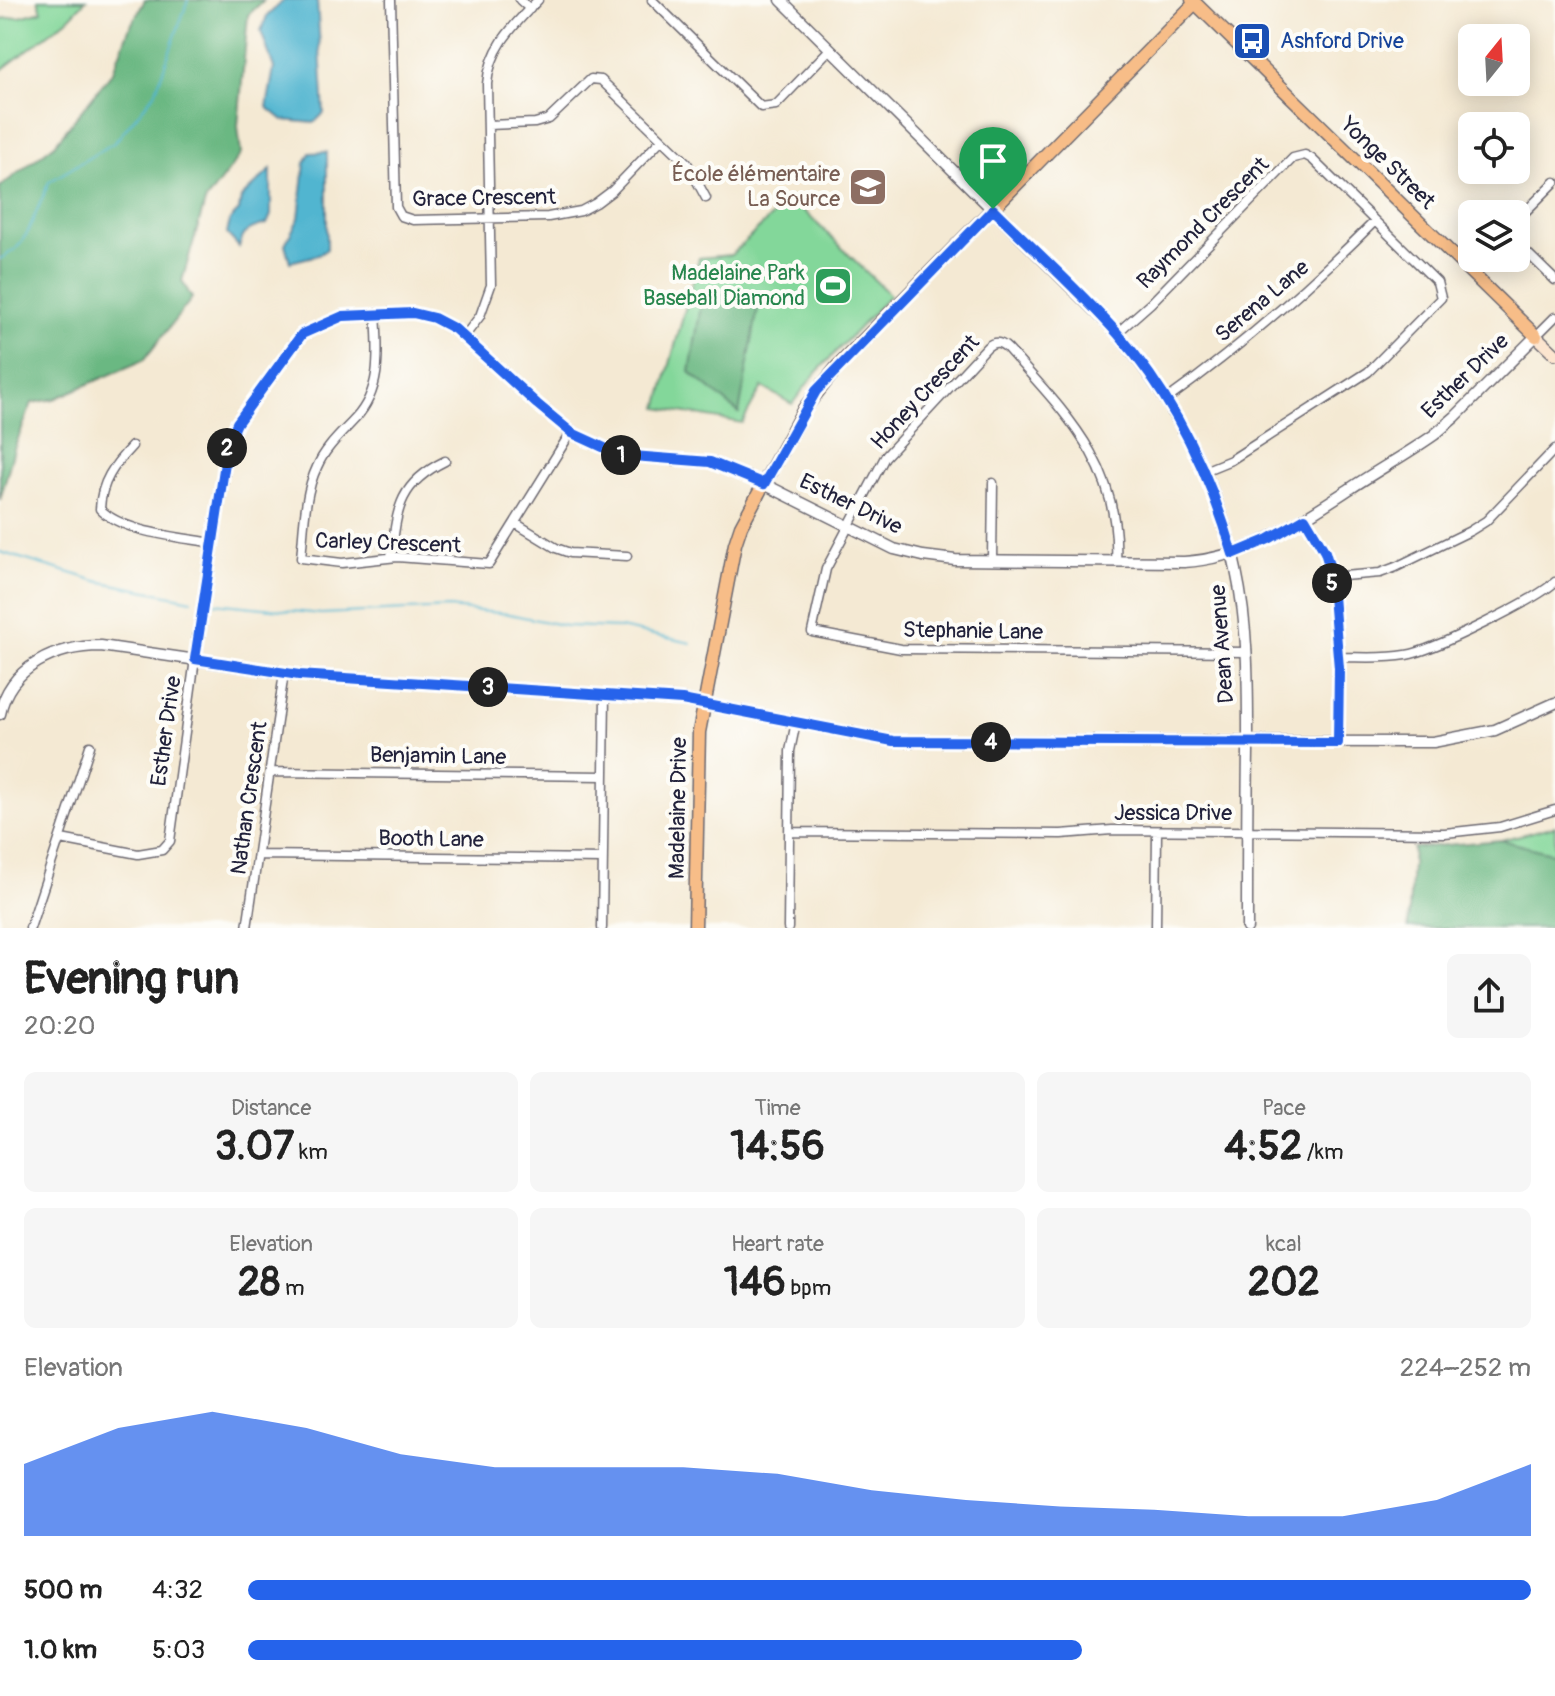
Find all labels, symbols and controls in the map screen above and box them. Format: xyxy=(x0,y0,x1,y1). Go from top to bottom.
bus stop icon: Ashford Drive xyxy=(1231,20,1273,62)
north arrow xyxy=(1458,24,1530,96)
map controls xyxy=(1458,24,1530,272)
place label: Ashford Drive xyxy=(1280,27,1404,55)
street label: Yonge Street xyxy=(1334,110,1441,215)
button: locate xyxy=(1458,112,1530,184)
pin xyxy=(959,127,1027,209)
icon: arrive xyxy=(971,139,1015,183)
street label: Raymond Crescent xyxy=(1131,151,1275,295)
place label: École élémentaire La Source xyxy=(672,160,840,213)
school or university icon: École élémentaire La Source xyxy=(847,166,889,208)
street label: Grace Crescent xyxy=(412,183,556,213)
button: layers xyxy=(1458,200,1530,272)
street label: Serena Lane xyxy=(1209,253,1315,348)
place label: Madelaine Park Baseball Diamond xyxy=(643,259,805,312)
sports icon: Madelaine Park Baseball Diamond xyxy=(812,265,854,307)
street label: Esther Drive xyxy=(1415,327,1515,425)
street label: Honey Crescent xyxy=(865,328,986,455)
pin: 2 xyxy=(207,428,247,468)
text: 2 xyxy=(221,434,233,462)
pin: 1 xyxy=(601,435,641,475)
text: 1 xyxy=(617,441,625,469)
street label: Esther Drive xyxy=(795,467,907,541)
street label: Carley Crescent xyxy=(314,526,462,560)
pin: 5 xyxy=(1312,563,1352,603)
text: 5 xyxy=(1326,569,1338,597)
street label: Dean Avenue xyxy=(1204,583,1240,704)
street label: Stephanie Lane xyxy=(903,616,1043,646)
pin: 3 xyxy=(468,667,508,707)
text: 3 xyxy=(482,673,494,701)
street label: Esther Drive xyxy=(144,674,188,788)
street label: Nathan Crescent xyxy=(224,719,274,877)
pin: 4 xyxy=(971,722,1011,762)
text: 4 xyxy=(985,728,997,756)
street label: Madelaine Drive xyxy=(663,737,693,879)
street label: Benjamin Lane xyxy=(370,741,507,771)
street label: Jessica Drive xyxy=(1114,799,1232,827)
street label: Booth Lane xyxy=(378,824,484,854)
text: Evening run xyxy=(24,952,239,1007)
button: share xyxy=(1447,954,1531,1038)
text: 20:20 xyxy=(24,1010,96,1042)
text: Distance xyxy=(231,1094,311,1122)
text: Time xyxy=(755,1094,800,1122)
text: Pace xyxy=(1262,1094,1306,1122)
text: 3.07 xyxy=(215,1122,294,1171)
text: 14:56 xyxy=(730,1122,825,1171)
text: 4:52 xyxy=(1224,1122,1302,1171)
text: km xyxy=(294,1138,328,1166)
text: /km xyxy=(1302,1138,1343,1166)
text: Elevation xyxy=(229,1230,313,1258)
text: Heart rate xyxy=(731,1230,824,1258)
text: kcal xyxy=(1266,1230,1302,1258)
text: 28 xyxy=(238,1258,280,1307)
text: 146 xyxy=(724,1258,786,1307)
text: 202 xyxy=(1248,1258,1320,1307)
text: m xyxy=(280,1274,305,1302)
text: bpm xyxy=(786,1274,831,1302)
text: Elevation xyxy=(24,1352,123,1384)
text: 224–252 m xyxy=(1400,1352,1531,1384)
text: 500 m xyxy=(24,1574,102,1606)
text: 4:32 xyxy=(152,1574,203,1606)
text: 1.0 km xyxy=(24,1634,97,1666)
text: 5:03 xyxy=(152,1634,205,1666)

